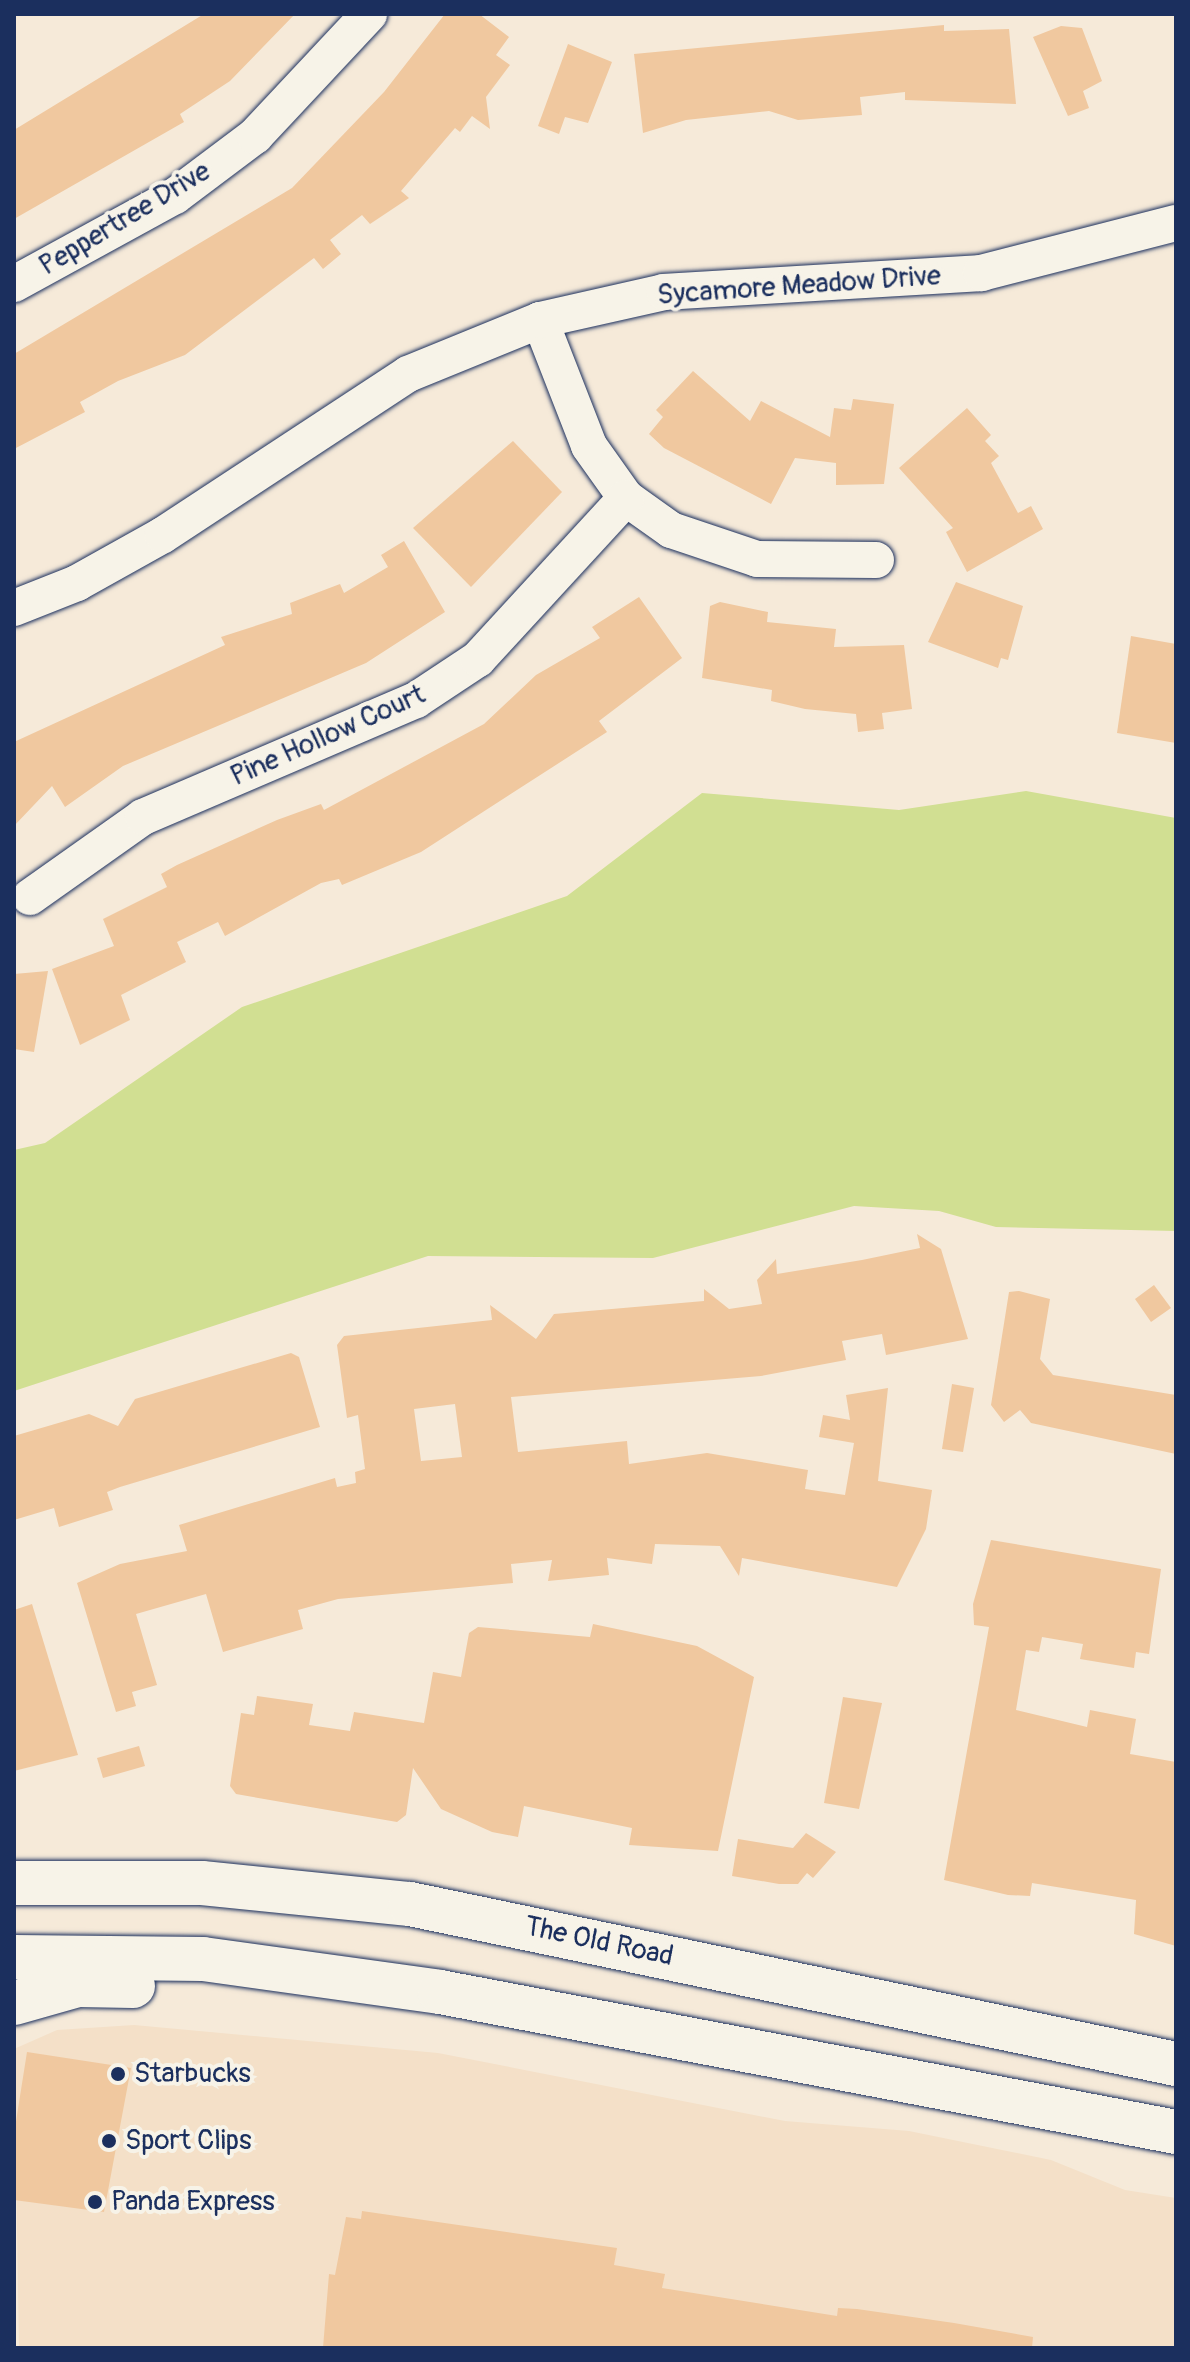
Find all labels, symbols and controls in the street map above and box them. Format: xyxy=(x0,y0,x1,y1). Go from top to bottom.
street label: Peppertree Drive xyxy=(33,155,217,283)
street label: Sycamore Meadow Drive xyxy=(656,259,942,313)
street label: Pine Hollow Court xyxy=(226,678,430,794)
street label: The Old Road xyxy=(522,1910,676,1974)
place label: Starbucks xyxy=(134,2057,251,2091)
marker: Starbucks xyxy=(109,2065,127,2083)
place label: Sport Clips xyxy=(125,2124,252,2158)
marker: Sport Clips xyxy=(100,2132,118,2150)
place label: Panda Express xyxy=(111,2185,275,2219)
marker: Panda Express xyxy=(86,2193,104,2211)

